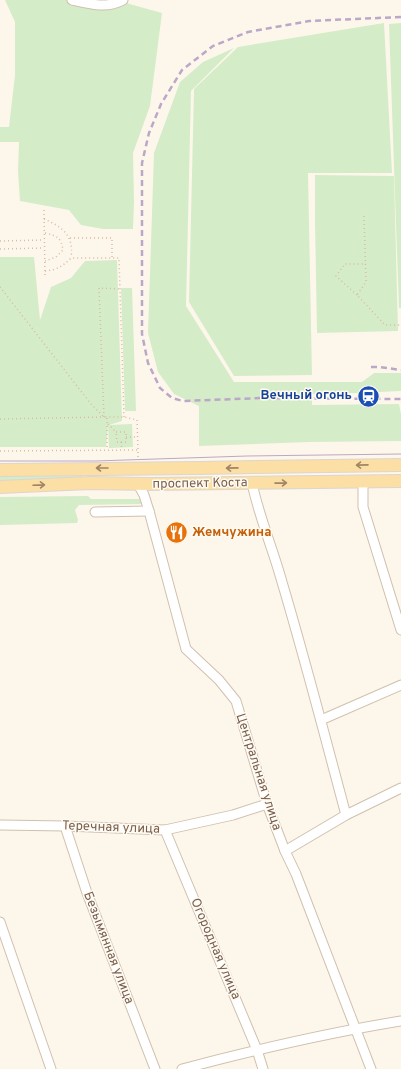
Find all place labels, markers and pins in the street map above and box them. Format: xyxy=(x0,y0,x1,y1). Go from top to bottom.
station icon: Вечный огонь xyxy=(355,383,381,409)
place label: Вечный огонь xyxy=(260,388,352,404)
restaurant icon: Жемчужина xyxy=(164,520,190,546)
place label: Жемчужина xyxy=(192,525,271,541)

